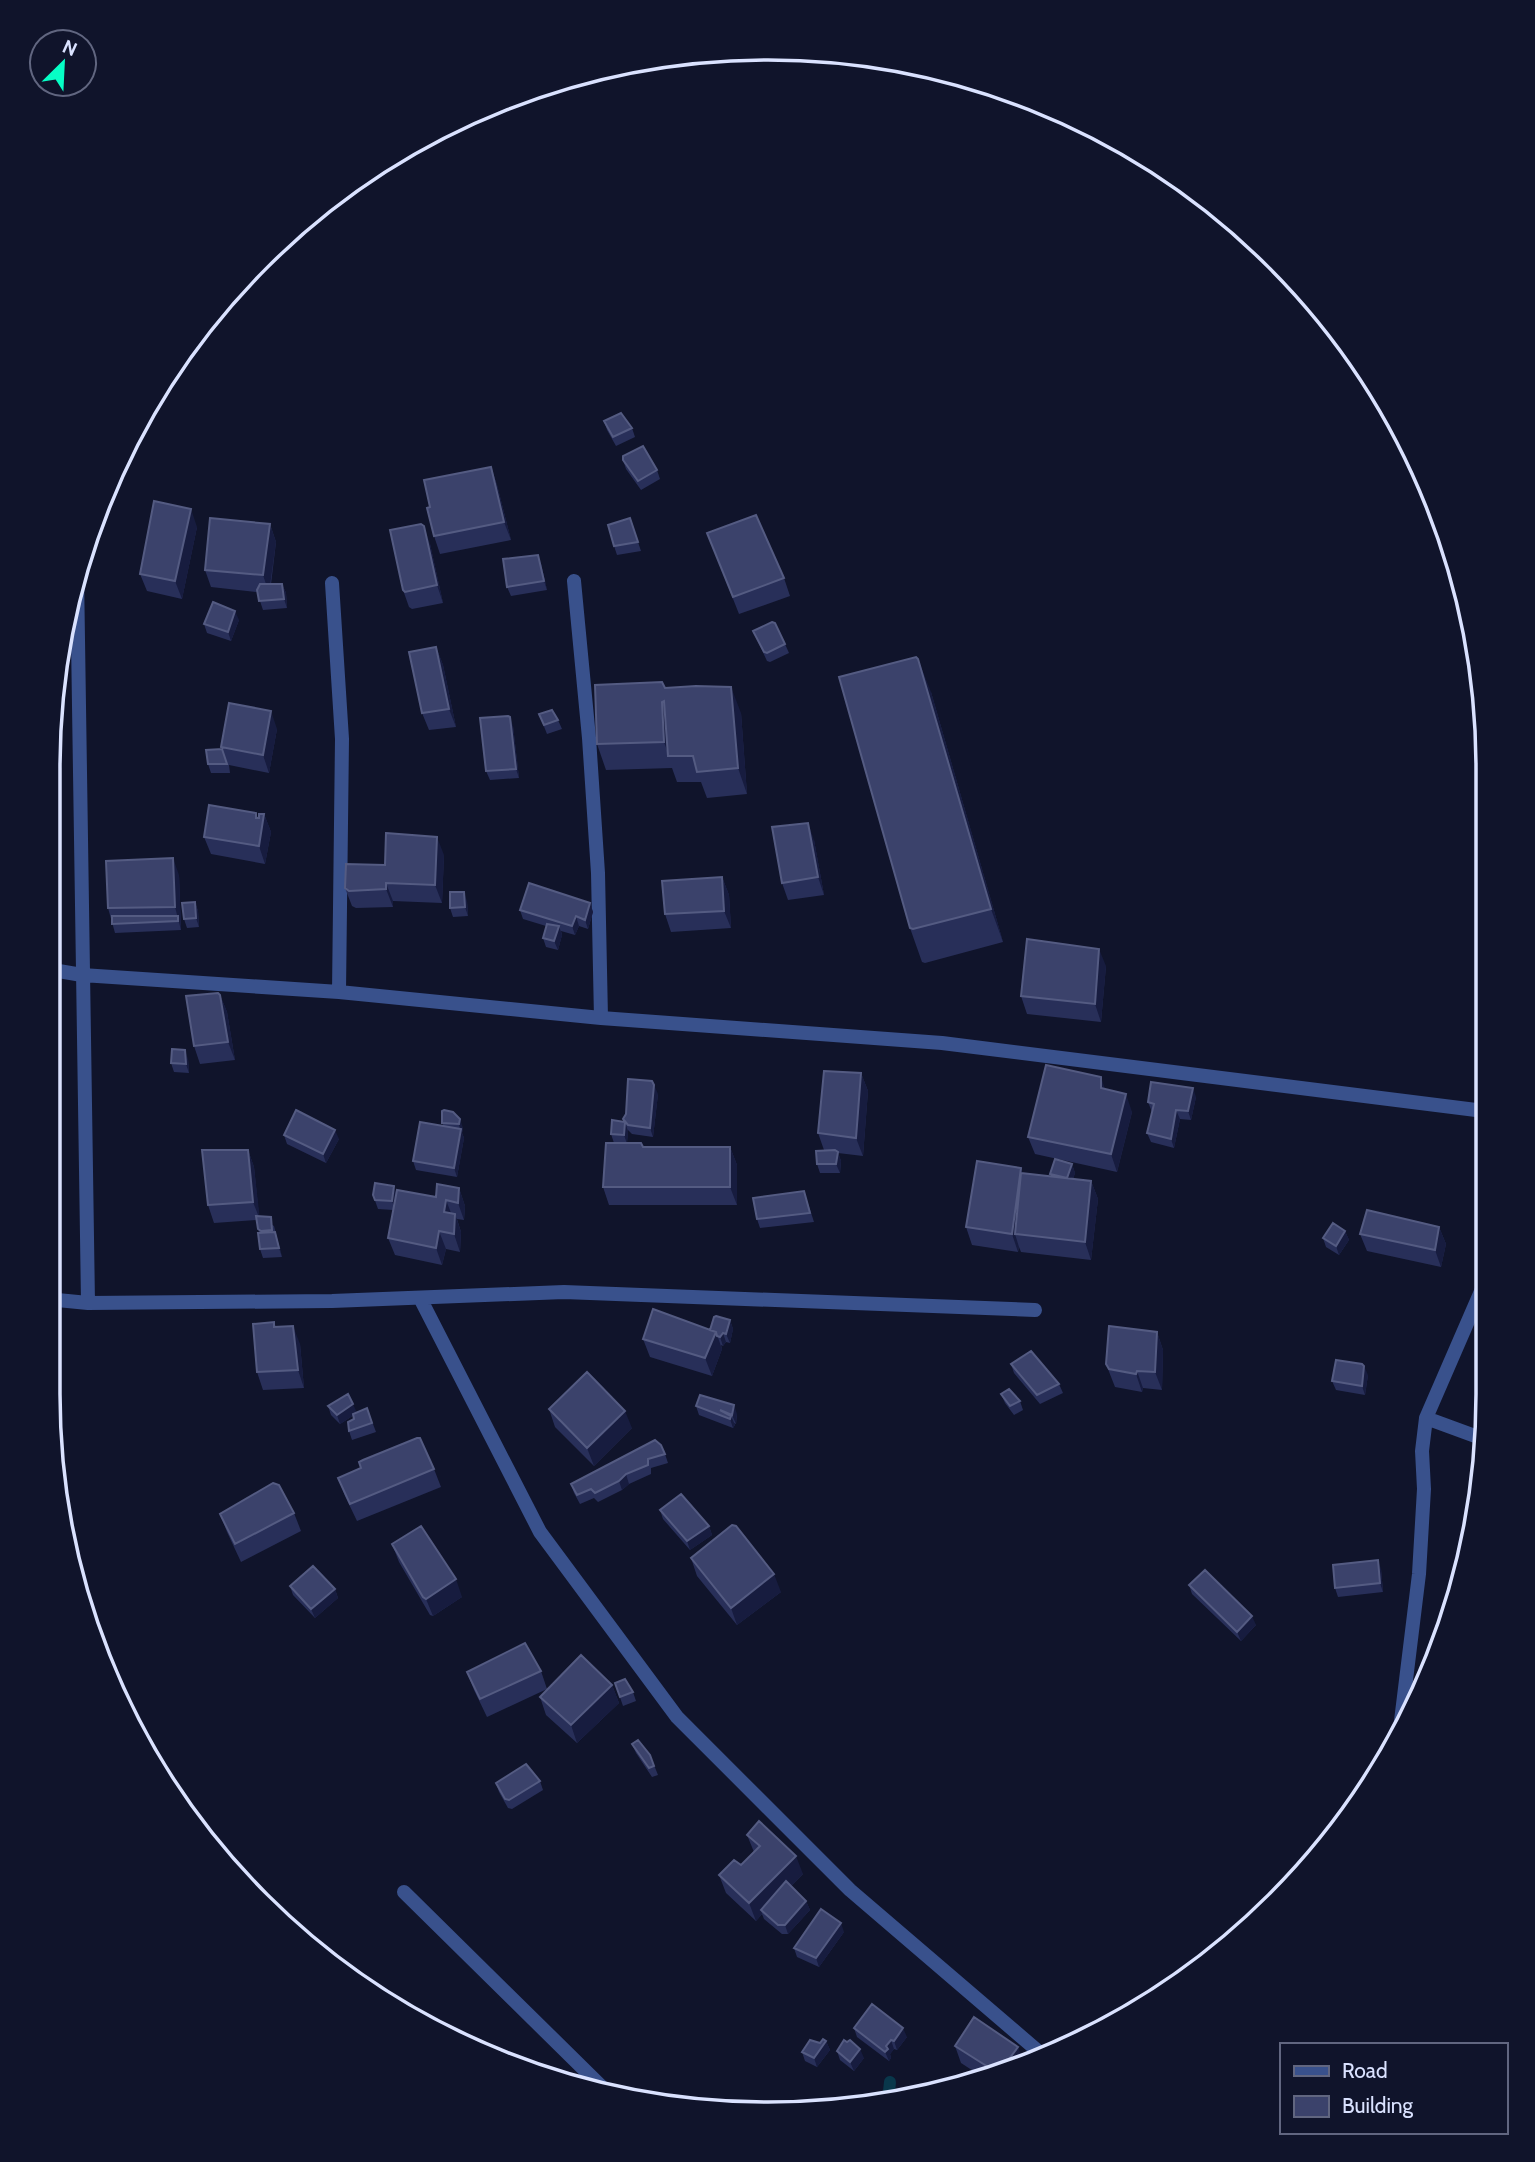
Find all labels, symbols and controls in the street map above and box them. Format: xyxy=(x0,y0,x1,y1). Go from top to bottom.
north arrow xyxy=(28,28,98,98)
text: N xyxy=(59,35,81,61)
legend xyxy=(1280,2043,1507,2134)
text: Road xyxy=(1342,2058,1388,2083)
text: Building xyxy=(1342,2093,1414,2118)

